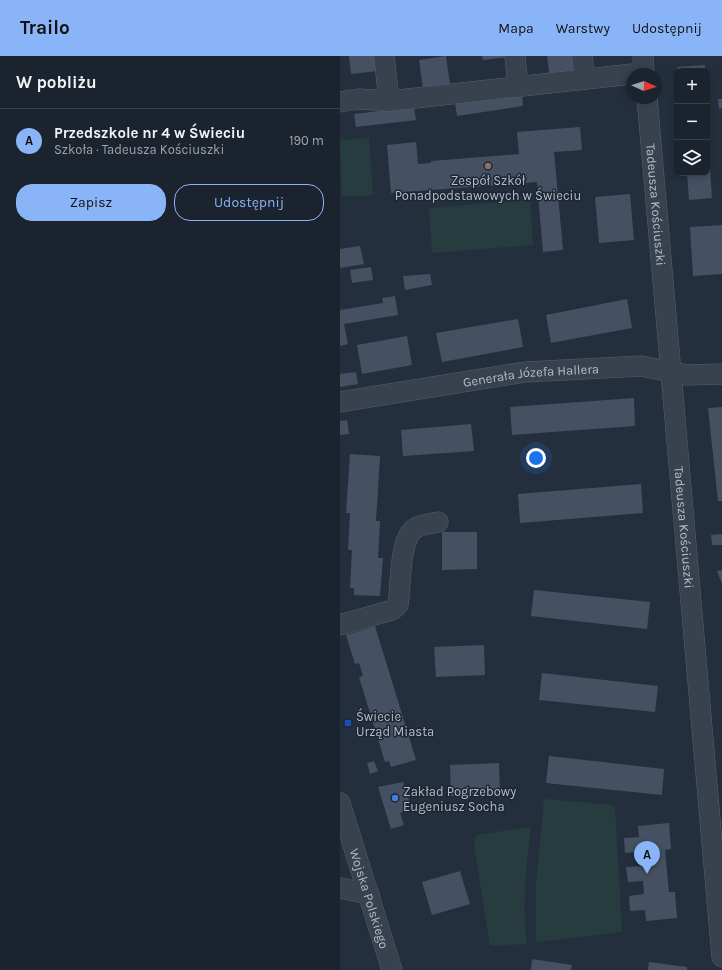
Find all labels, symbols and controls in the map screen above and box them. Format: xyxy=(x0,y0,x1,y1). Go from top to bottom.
text: Trailo xyxy=(20,17,70,39)
text: Mapa xyxy=(498,20,534,37)
text: Warstwy xyxy=(556,20,610,37)
text: Udostępnij xyxy=(632,20,702,37)
north arrow xyxy=(626,68,662,104)
map controls xyxy=(674,68,710,176)
button: + xyxy=(674,68,710,104)
text: W pobliżu xyxy=(16,72,97,92)
button: − xyxy=(674,104,710,140)
text: Przedszkole nr 4 w Świeciu xyxy=(54,124,245,142)
text: A xyxy=(25,133,33,148)
text: 190 m xyxy=(289,133,324,148)
button: layers xyxy=(674,140,710,176)
text: Szkoła · Tadeusza Kościuszki xyxy=(54,142,224,157)
street label: Tadeusza Kościuszki xyxy=(644,143,669,266)
marker: Zespół Szkół Ponadpodstawowych w Świeciu xyxy=(483,161,493,171)
place label: Zespół Szkół Ponadpodstawowych w Świeciu xyxy=(395,173,581,203)
button: Zapisz xyxy=(16,184,166,221)
button: Udostępnij xyxy=(174,184,324,221)
street label: Generała Józefa Hallera xyxy=(462,361,599,389)
your location xyxy=(526,448,546,468)
street label: Tadeusza Kościuszki xyxy=(672,466,697,589)
place label: Świecie Urząd Miasta xyxy=(356,708,434,739)
marker: Świecie Urząd Miasta xyxy=(343,718,353,728)
place label: Zakład Pogrzebowy Eugeniusz Socha xyxy=(403,784,516,814)
marker: Zakład Pogrzebowy Eugeniusz Socha xyxy=(390,793,400,803)
pin: A xyxy=(634,841,660,874)
street label: Wojska Polskiego xyxy=(347,847,392,950)

